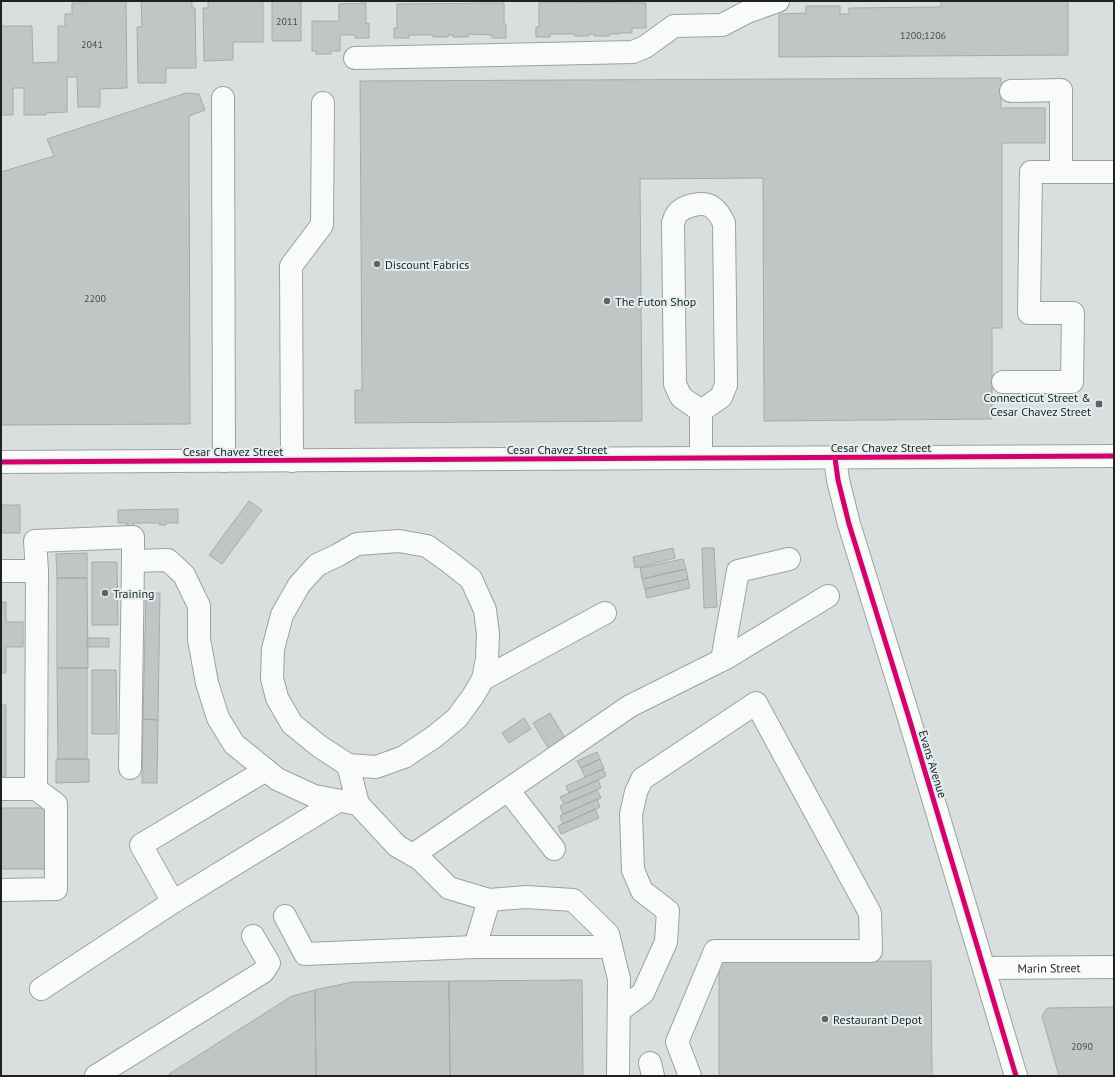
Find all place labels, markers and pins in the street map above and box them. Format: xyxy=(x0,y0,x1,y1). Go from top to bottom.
place label: Discount Fabrics xyxy=(385,257,469,272)
marker: Discount Fabrics xyxy=(372,259,382,269)
place label: The Futon Shop xyxy=(615,294,696,309)
marker: The Futon Shop xyxy=(602,296,612,306)
place label: Connecticut Street & Cesar Chavez Street xyxy=(984,390,1091,419)
marker: Connecticut Street & Cesar Chavez Street xyxy=(1094,399,1104,409)
place label: Training xyxy=(113,586,154,601)
marker: Training xyxy=(100,588,110,598)
place label: Restaurant Depot xyxy=(833,1012,922,1027)
marker: Restaurant Depot xyxy=(820,1014,830,1024)

